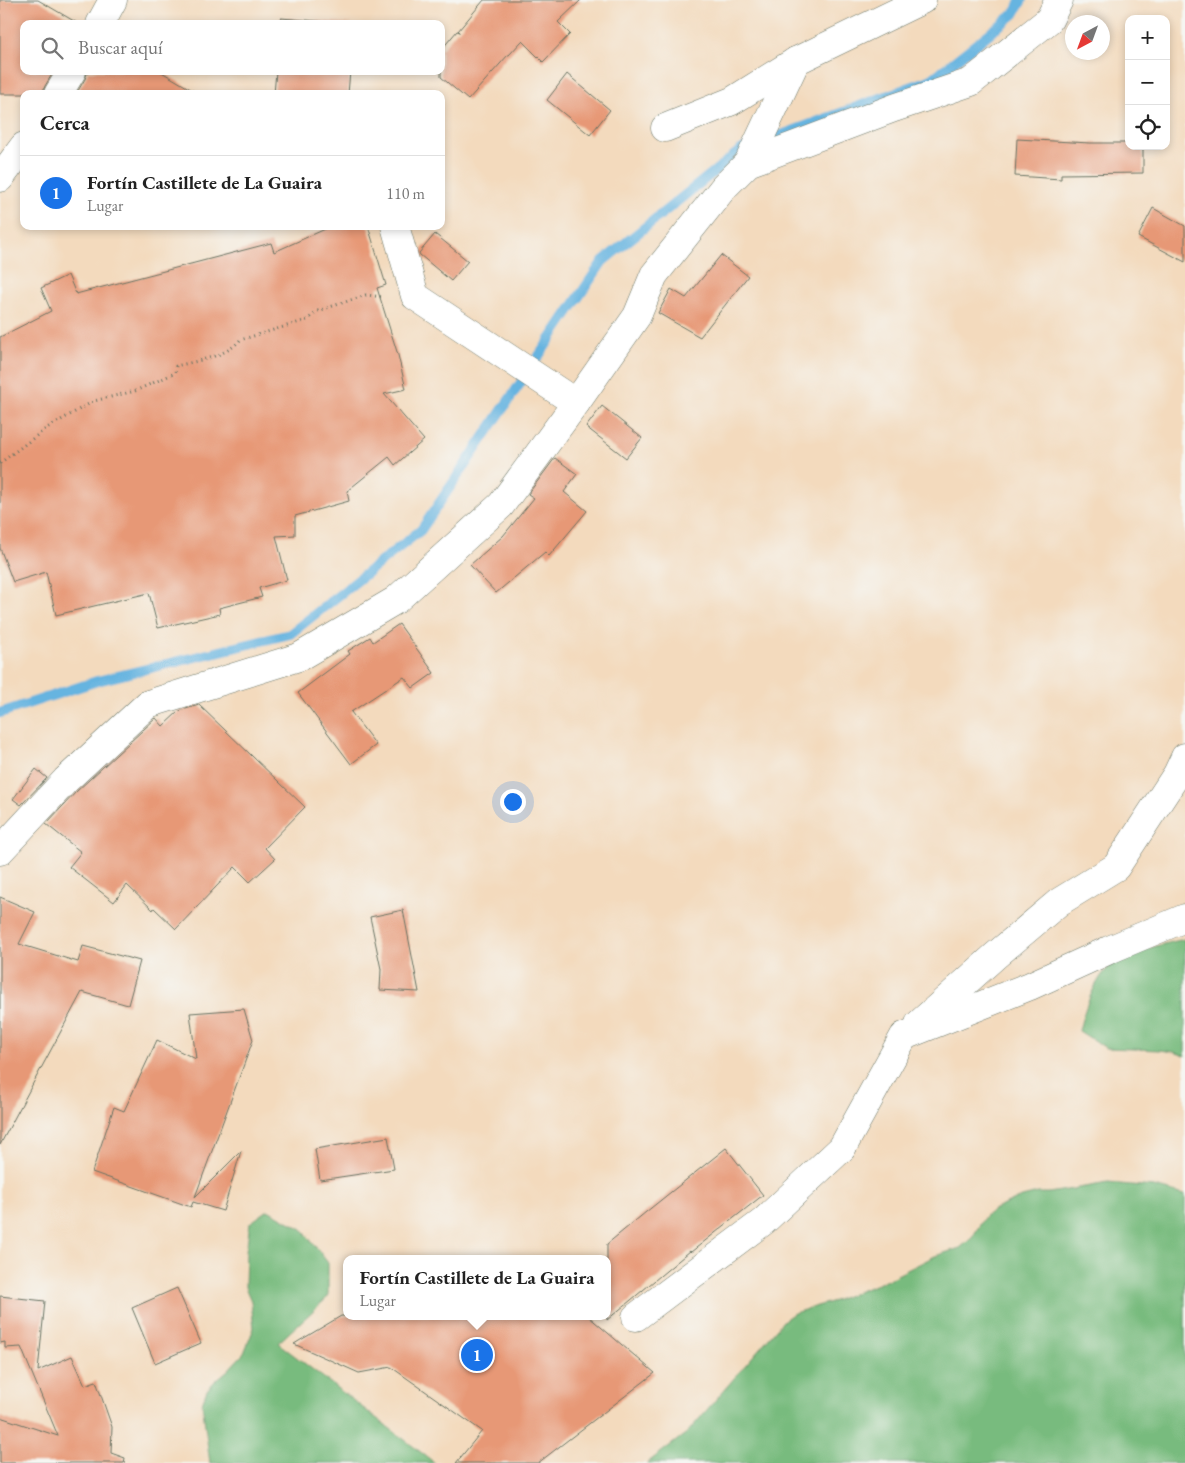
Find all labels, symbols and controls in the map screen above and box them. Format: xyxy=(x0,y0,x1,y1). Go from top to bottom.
north arrow xyxy=(1065,15,1110,60)
map controls xyxy=(1125,15,1170,150)
button: + xyxy=(1125,15,1170,60)
search box xyxy=(20,20,445,75)
icon: search xyxy=(38,34,66,62)
text: Buscar aquí xyxy=(78,35,163,60)
button: − xyxy=(1125,60,1170,105)
button: locate xyxy=(1125,105,1170,150)
text: Cerca xyxy=(40,109,90,136)
text: Fortín Castillete de La Guaira xyxy=(87,170,322,195)
text: 1 xyxy=(52,183,60,204)
text: 110 m xyxy=(386,183,425,204)
text: Lugar xyxy=(87,195,123,216)
your location xyxy=(500,789,526,815)
popup xyxy=(343,1255,611,1320)
text: Fortín Castillete de La Guaira xyxy=(359,1265,595,1290)
text: Lugar xyxy=(359,1290,396,1311)
pin: 1 xyxy=(461,1336,493,1374)

